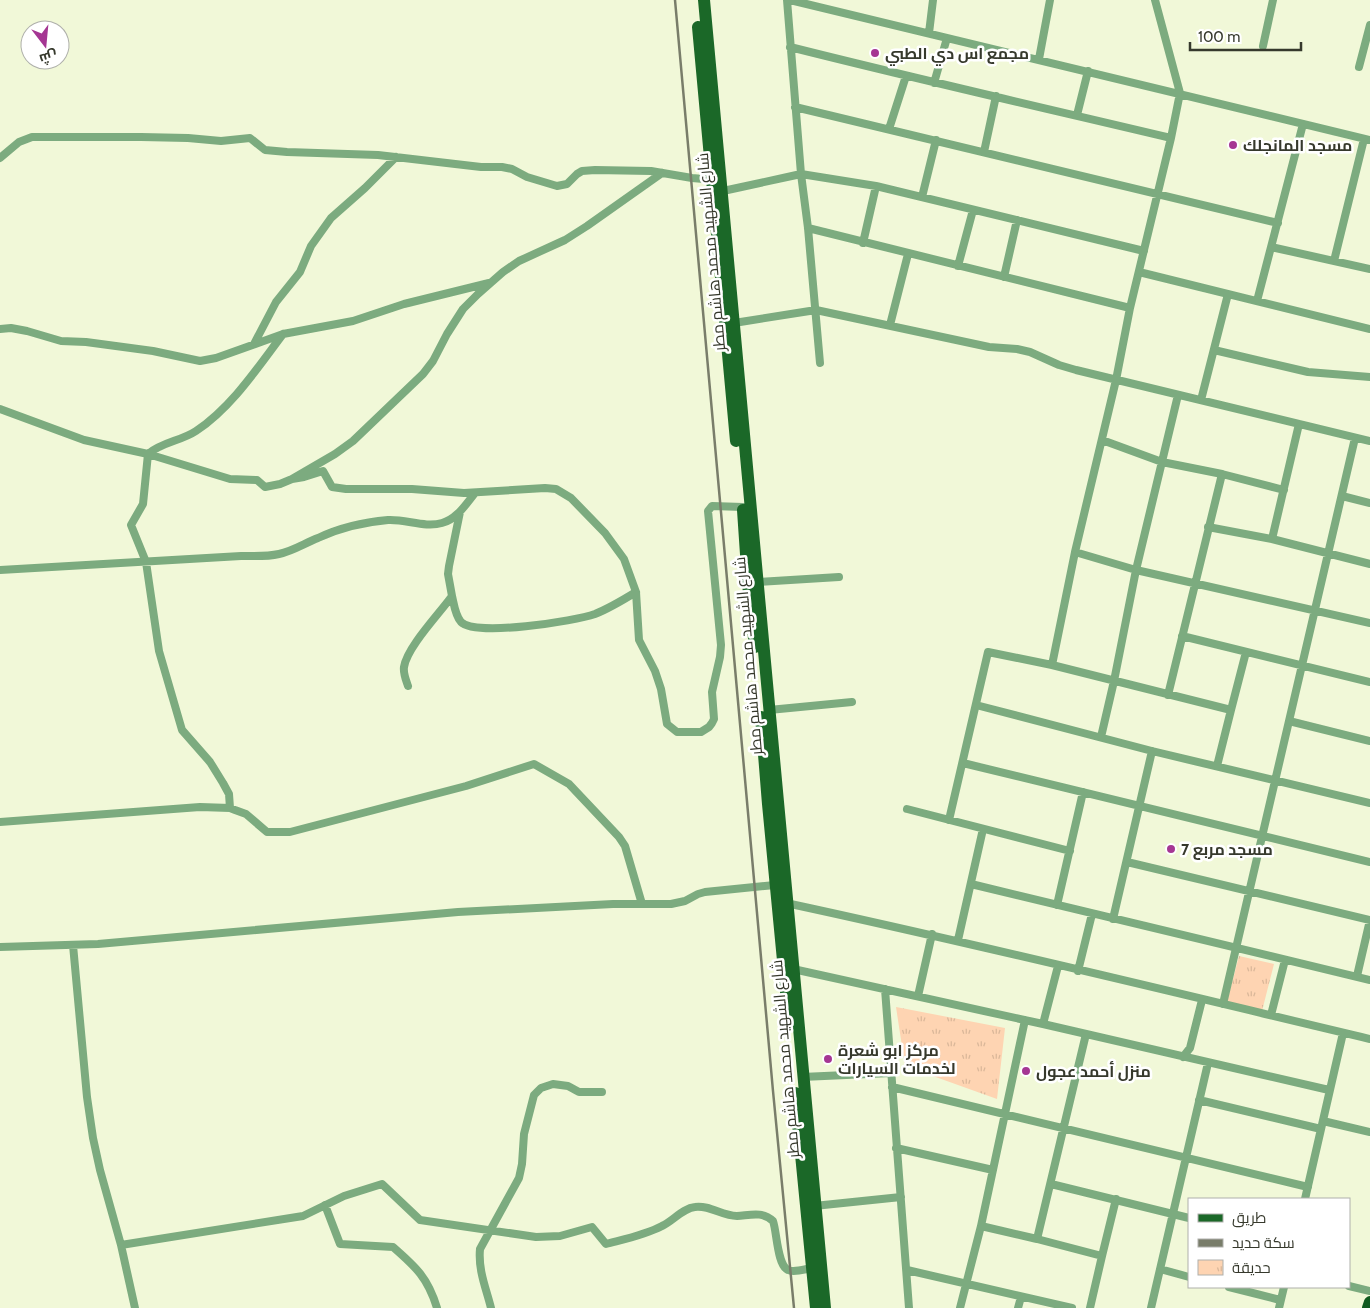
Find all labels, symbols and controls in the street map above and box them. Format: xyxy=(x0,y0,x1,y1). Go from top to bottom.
north arrow xyxy=(20,20,70,70)
scale bar xyxy=(1190,20,1301,52)
text: 100 m xyxy=(1198,28,1240,46)
place label: مجمع اس دي الطبي xyxy=(885,44,1029,66)
text: ش xyxy=(37,46,60,69)
marker: مجمع اس دي الطبي xyxy=(869,47,881,59)
place label: مسجد المانجلك xyxy=(1243,136,1352,155)
marker: مسجد المانجلك xyxy=(1227,139,1239,151)
street label: شارع الشهيد محمد هاشم مطر xyxy=(693,152,731,353)
street label: شارع الشهيد محمد هاشم مطر xyxy=(730,556,768,757)
place label: مسجد مربع 7 xyxy=(1181,840,1273,860)
marker: مسجد مربع 7 xyxy=(1165,843,1177,855)
street label: شارع الشهيد محمد هاشم مطر xyxy=(767,959,805,1160)
place label: مركز ابو شعرة لخدمات السيارات xyxy=(838,1041,956,1078)
marker: مركز ابو شعرة لخدمات السيارات xyxy=(822,1053,834,1065)
place label: منزل أحمد عجول xyxy=(1036,1061,1151,1081)
marker: منزل أحمد عجول xyxy=(1020,1065,1032,1077)
legend xyxy=(1188,1198,1350,1288)
text: طريق xyxy=(1232,1209,1266,1228)
text: سكة حديد xyxy=(1232,1234,1295,1252)
text: حديقة xyxy=(1232,1259,1271,1277)

